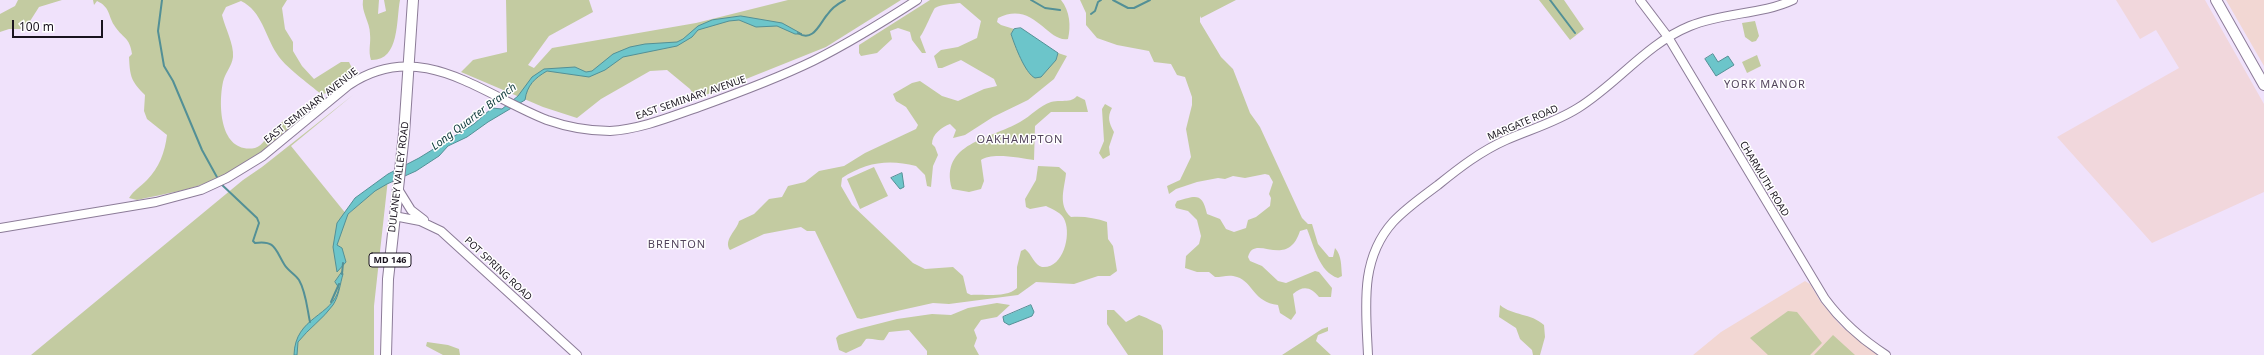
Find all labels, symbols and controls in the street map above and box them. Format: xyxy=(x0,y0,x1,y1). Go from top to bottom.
scale bar xyxy=(14,12,105,38)
text: 100 m xyxy=(19,18,54,35)
street label: EAST SEMINARY AVENUE xyxy=(262,66,360,146)
street label: EAST SEMINARY AVENUE xyxy=(634,74,748,122)
district label: YORK MANOR xyxy=(1724,78,1806,92)
water label: Long Quarter Branch xyxy=(429,81,519,153)
street label: MARGATE ROAD xyxy=(1486,103,1560,143)
street label: DULANEY VALLEY ROAD xyxy=(386,121,412,233)
district label: OAKHAMPTON xyxy=(977,133,1063,147)
street label: CHARMUTH ROAD xyxy=(1737,139,1791,219)
street label: POT SPRING ROAD xyxy=(462,235,534,303)
district label: BRENTON xyxy=(648,238,706,252)
road number: MD 146 xyxy=(369,253,411,267)

